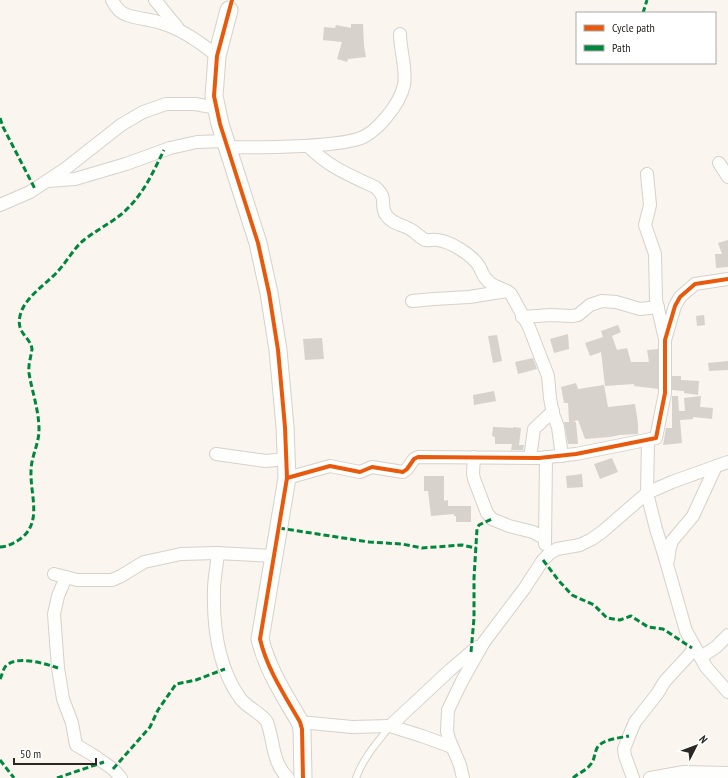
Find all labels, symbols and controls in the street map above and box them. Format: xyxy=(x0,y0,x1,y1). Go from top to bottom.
legend xyxy=(576,12,716,64)
text: Cycle path xyxy=(612,20,655,35)
text: Path xyxy=(612,40,630,55)
north arrow xyxy=(676,726,716,766)
text: N xyxy=(696,732,711,746)
scale bar xyxy=(14,740,96,766)
text: 50 m xyxy=(20,746,41,761)

